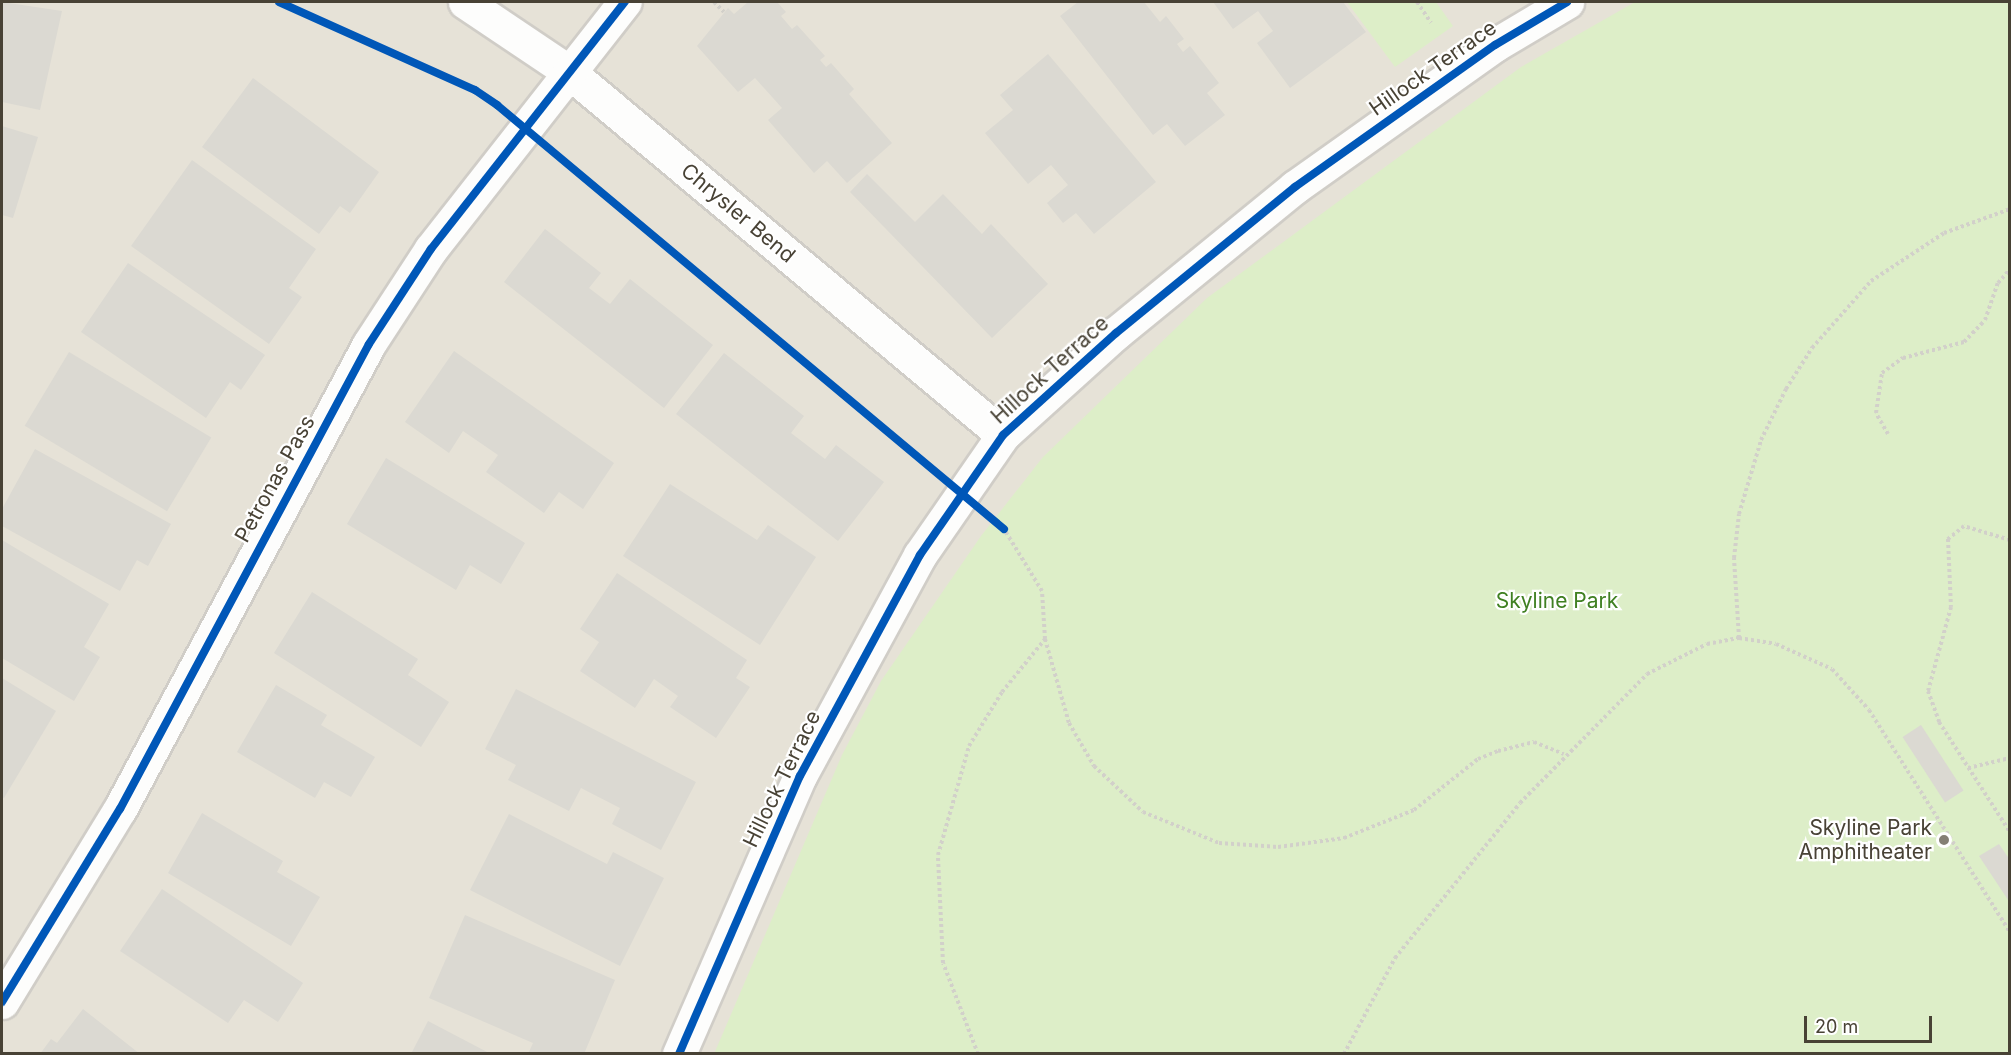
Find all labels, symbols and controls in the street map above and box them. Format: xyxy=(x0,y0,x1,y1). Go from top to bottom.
street label: Hillock Terrace xyxy=(1365,15,1501,121)
street label: Chrysler Bend xyxy=(676,158,800,268)
street label: Hillock Terrace xyxy=(986,311,1114,429)
street label: Petronas Pass xyxy=(230,411,320,547)
park label: Skyline Park xyxy=(1496,588,1618,614)
street label: Hillock Terrace xyxy=(738,706,826,852)
place label: Skyline Park Amphitheater xyxy=(1798,815,1932,865)
marker: Skyline Park Amphitheater xyxy=(1937,833,1951,847)
scale bar xyxy=(1807,1004,1934,1042)
text: 20 m xyxy=(1815,1016,1858,1037)

